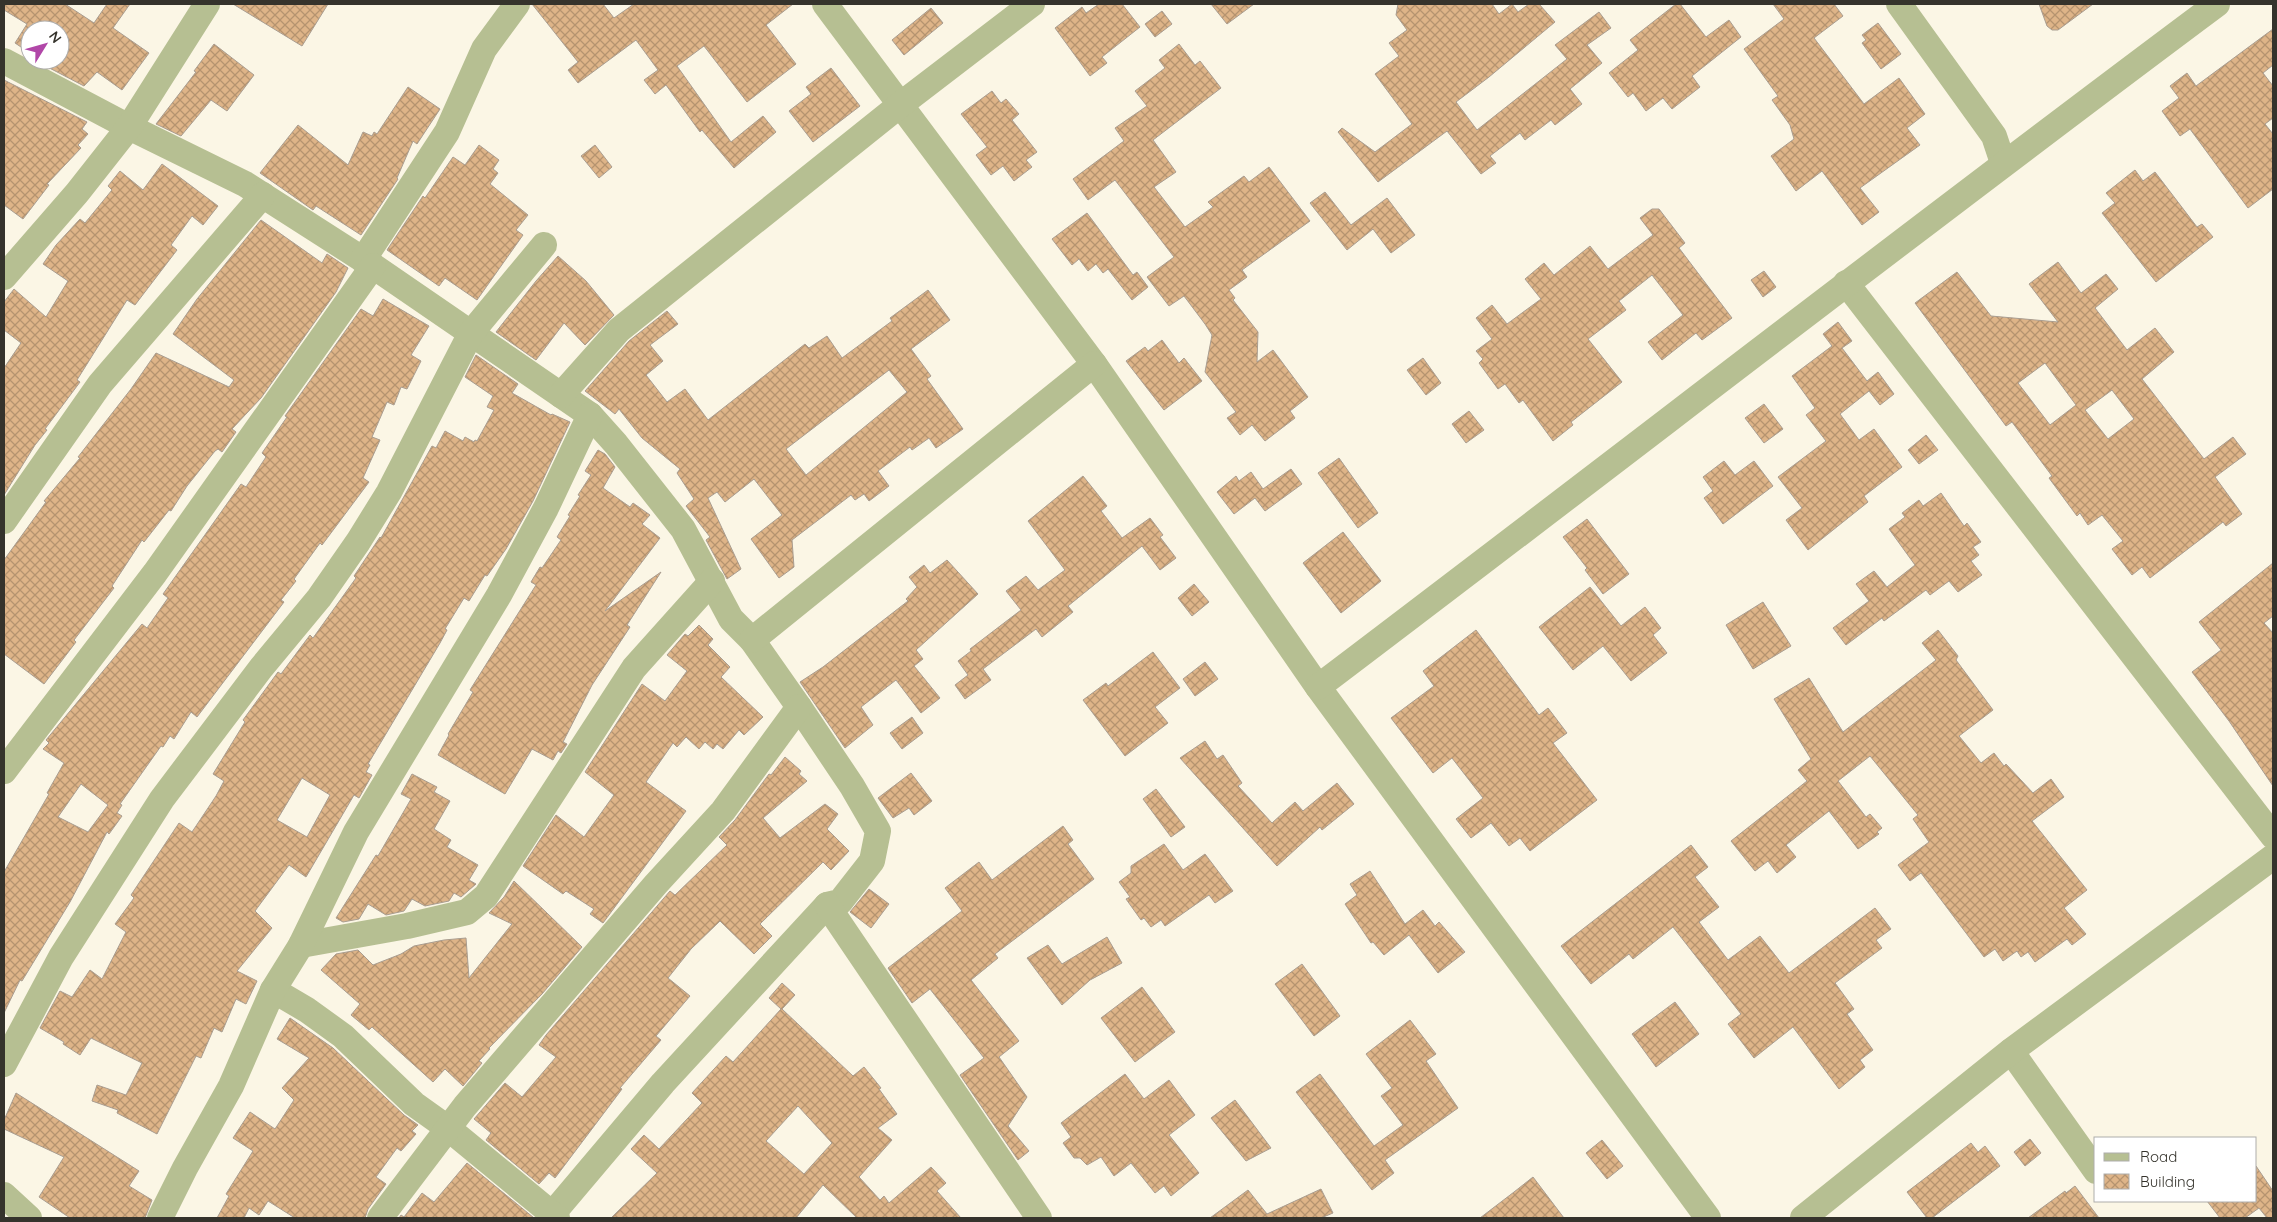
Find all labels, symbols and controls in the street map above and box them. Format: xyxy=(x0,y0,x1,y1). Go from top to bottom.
north arrow xyxy=(20,20,70,70)
text: N xyxy=(45,28,66,47)
legend xyxy=(2094,1137,2257,1202)
text: Road xyxy=(2140,1147,2177,1166)
text: Building xyxy=(2140,1172,2195,1191)

